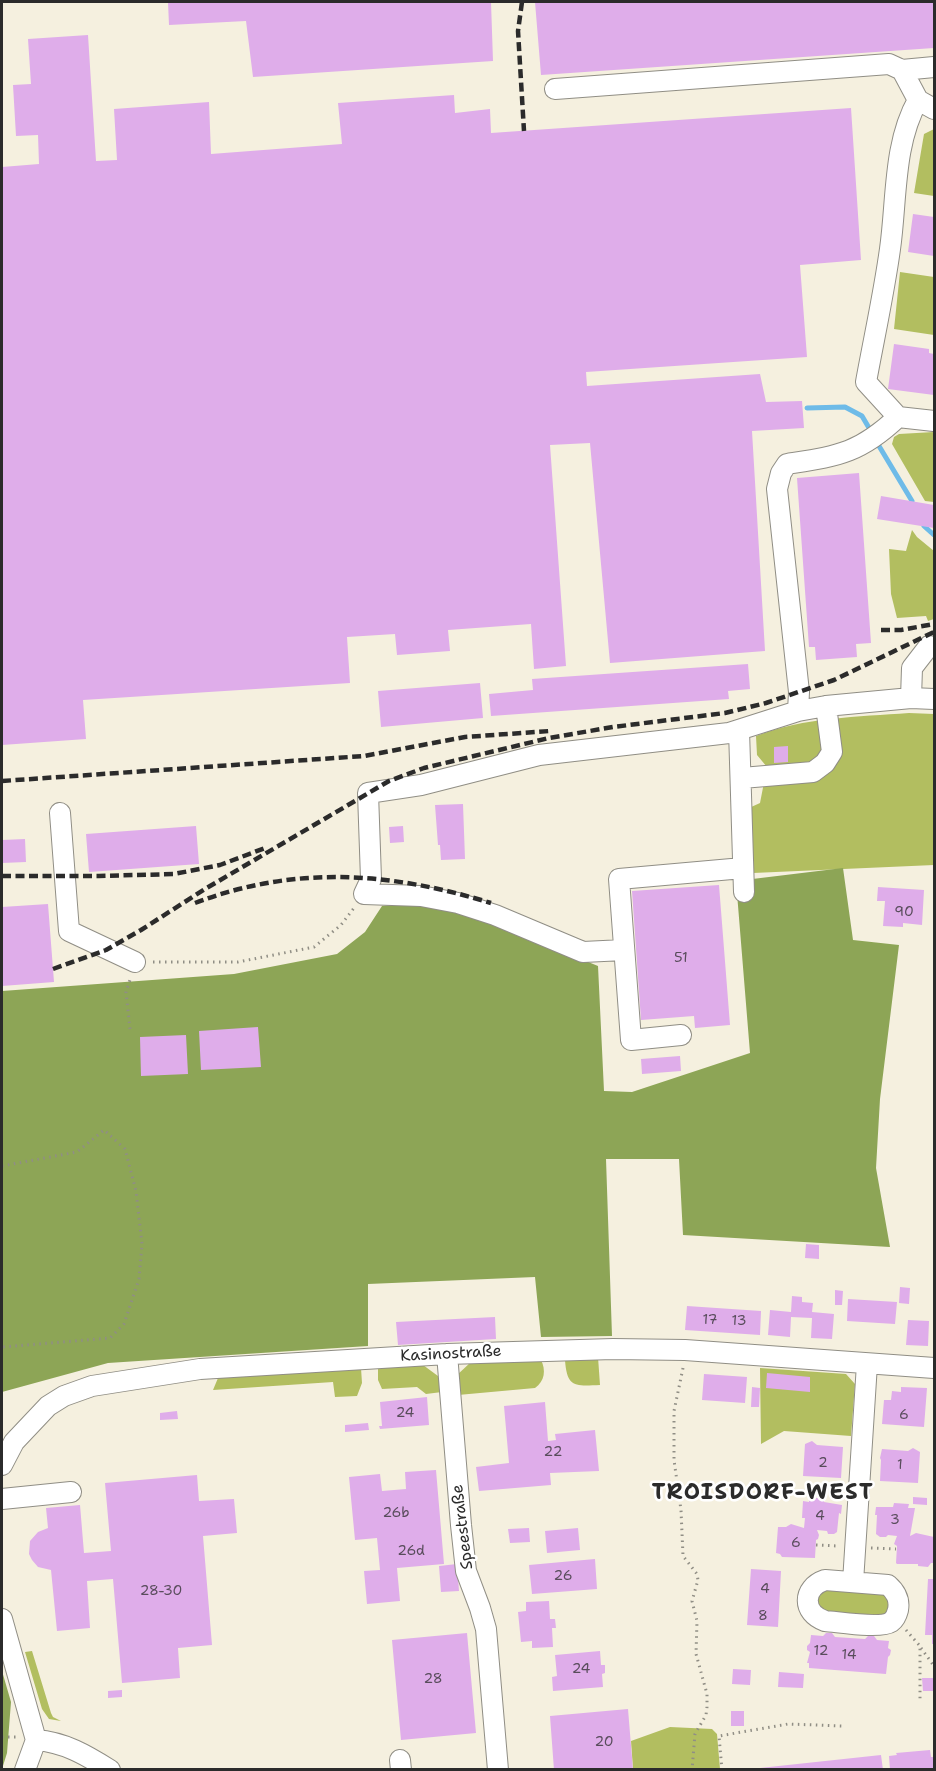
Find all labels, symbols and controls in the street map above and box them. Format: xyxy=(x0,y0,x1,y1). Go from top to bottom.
house number: 90 xyxy=(894,904,914,920)
house number: 51 xyxy=(674,950,688,966)
house number: 17 xyxy=(703,1312,717,1328)
house number: 13 xyxy=(732,1313,746,1329)
street label: Kasinostraße xyxy=(400,1342,502,1366)
house number: 24 xyxy=(396,1405,414,1421)
house number: 6 xyxy=(899,1407,909,1423)
house number: 22 xyxy=(544,1444,562,1460)
house number: 2 xyxy=(818,1455,828,1471)
house number: 1 xyxy=(897,1457,903,1473)
district label: TROISDORF-WEST xyxy=(652,1480,874,1506)
street label: Speestraße xyxy=(448,1483,478,1571)
house number: 26b xyxy=(382,1505,410,1521)
house number: 4 xyxy=(815,1508,825,1524)
house number: 3 xyxy=(890,1512,900,1528)
house number: 6 xyxy=(791,1535,801,1551)
house number: 26d xyxy=(397,1543,425,1559)
house number: 26 xyxy=(554,1568,572,1584)
house number: 4 xyxy=(760,1581,770,1597)
house number: 28-30 xyxy=(140,1583,182,1599)
house number: 8 xyxy=(758,1608,768,1624)
house number: 12 xyxy=(814,1643,828,1659)
house number: 14 xyxy=(841,1647,857,1663)
house number: 24 xyxy=(572,1661,590,1677)
house number: 28 xyxy=(423,1671,443,1687)
house number: 20 xyxy=(594,1734,614,1750)

